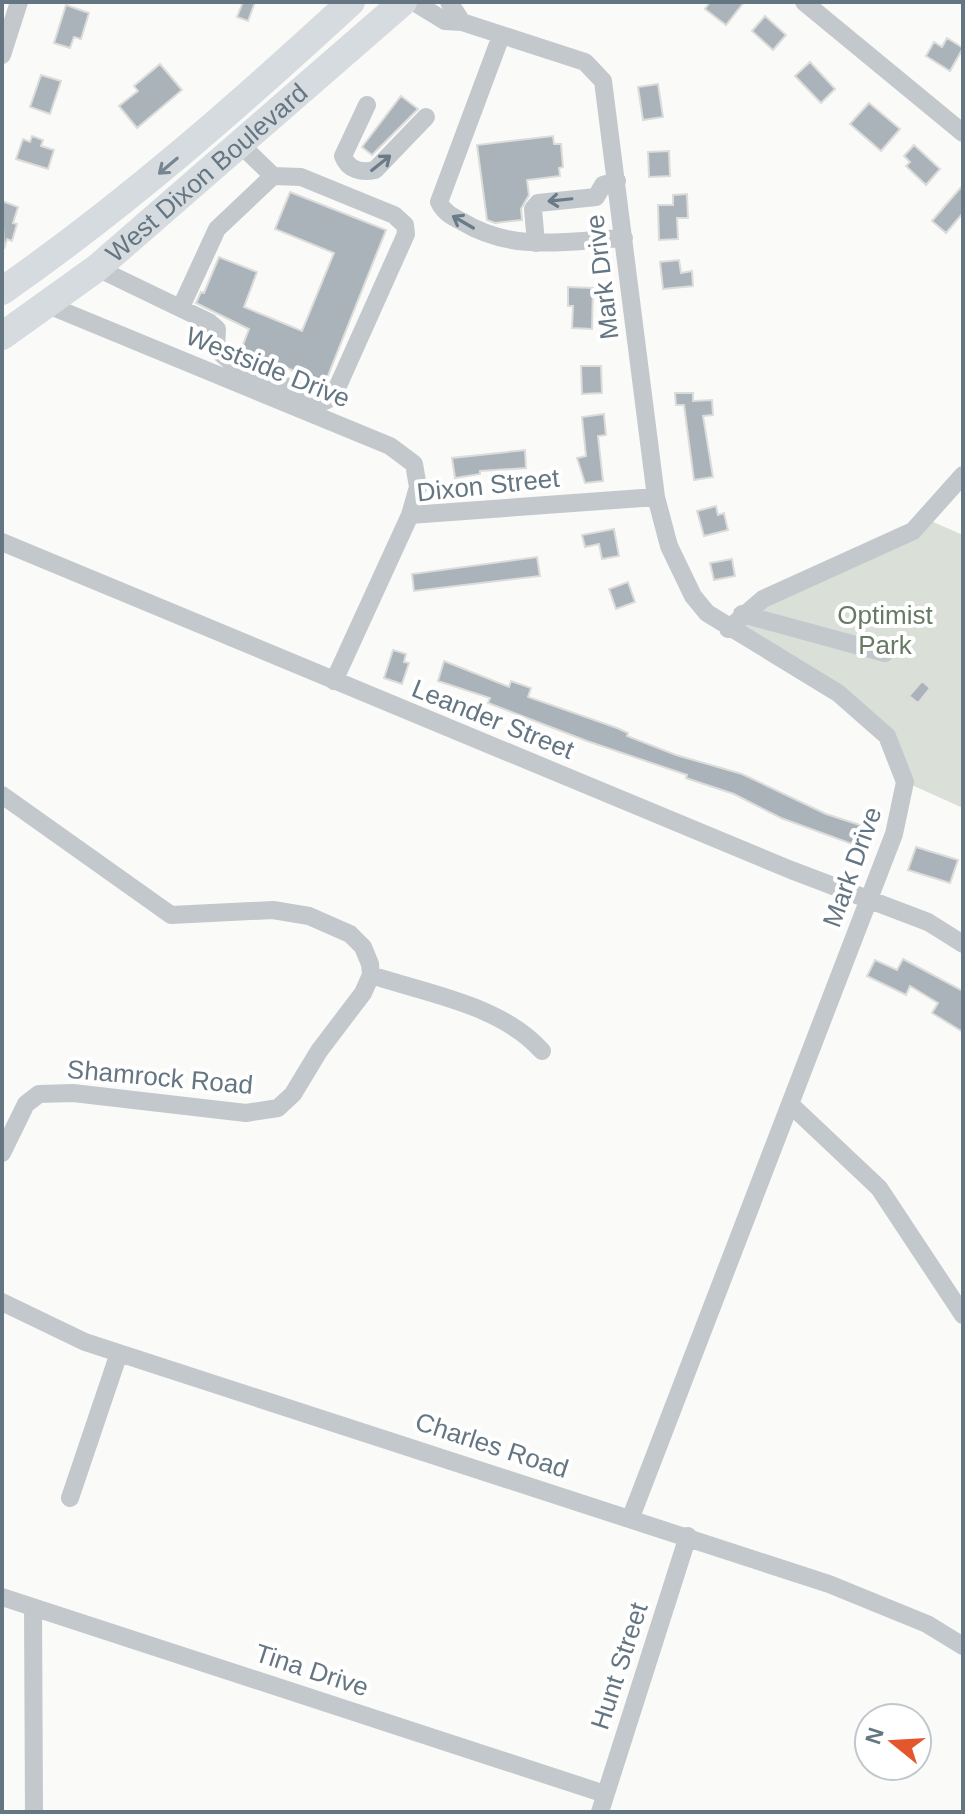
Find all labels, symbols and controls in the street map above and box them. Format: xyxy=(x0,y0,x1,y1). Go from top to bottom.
street label: West Dixon Boulevard xyxy=(100,77,313,268)
one-way arrow xyxy=(370,154,390,172)
one-way arrow xyxy=(158,157,179,175)
one-way arrow xyxy=(547,193,574,208)
street label: Mark Drive xyxy=(579,213,625,341)
one-way arrow xyxy=(452,214,475,230)
street label: Westside Drive xyxy=(182,320,354,414)
street label: Dixon Street xyxy=(415,463,561,507)
park label: Optimist Park xyxy=(837,600,933,660)
street label: Leander Street xyxy=(408,673,579,765)
street label: Mark Drive xyxy=(816,803,888,931)
street label: Shamrock Road xyxy=(66,1054,254,1100)
street label: Charles Road xyxy=(412,1406,572,1484)
street label: Hunt Street xyxy=(584,1598,654,1733)
street label: Tina Drive xyxy=(251,1638,373,1702)
north arrow xyxy=(853,1702,933,1782)
text: N xyxy=(860,1725,889,1747)

